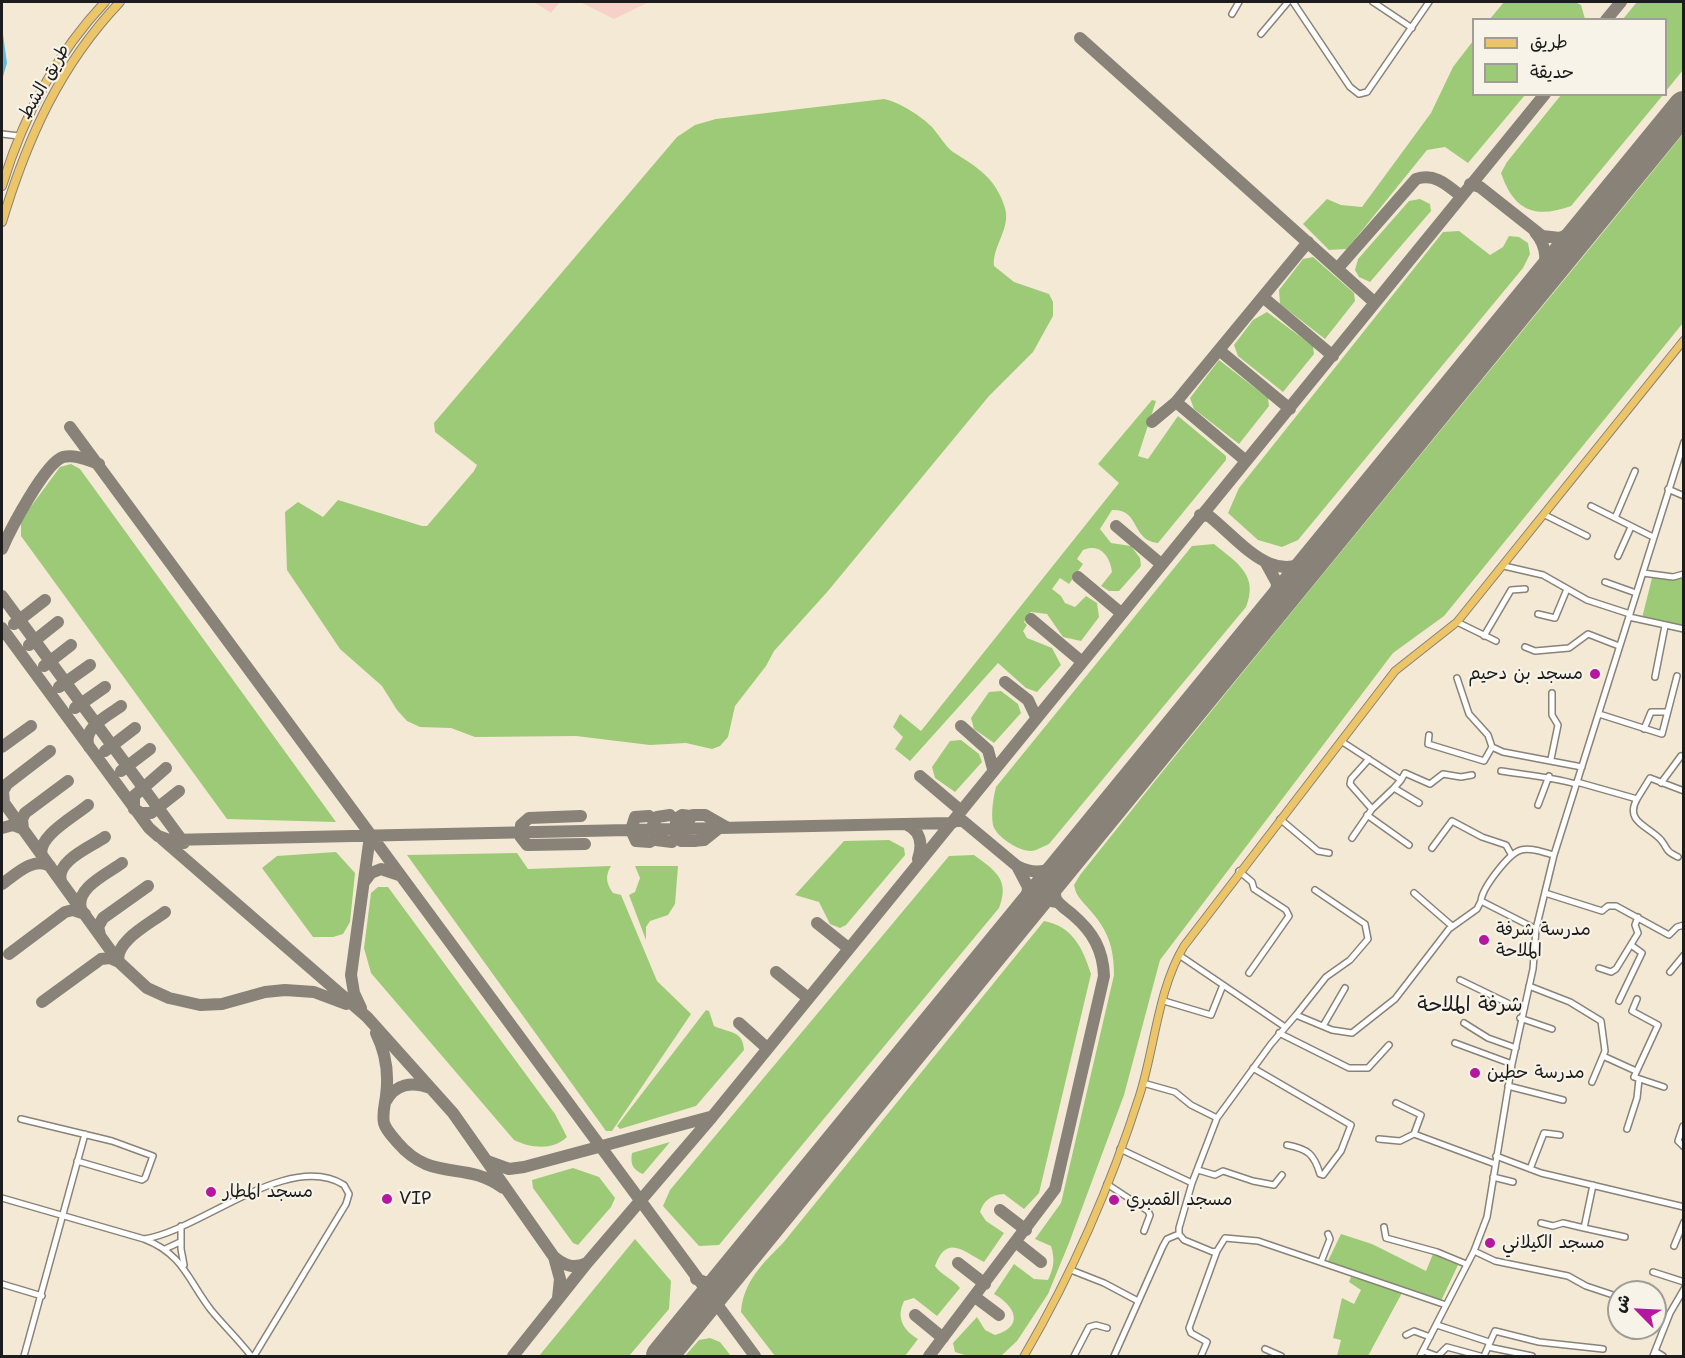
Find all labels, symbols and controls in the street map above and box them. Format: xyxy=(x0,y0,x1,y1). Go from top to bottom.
legend xyxy=(1472,18,1667,96)
text: طريق xyxy=(1530,30,1568,54)
street label: طريق الشط xyxy=(15,41,75,123)
text: حديقة xyxy=(1530,60,1574,84)
place label: مسجد بن دحيم xyxy=(1468,663,1583,685)
marker: مسجد بن دحيم xyxy=(1588,667,1602,681)
place label: مدرسة شرفة الملاحة xyxy=(1496,919,1591,962)
marker: مدرسة شرفة الملاحة xyxy=(1477,933,1491,947)
district label: شرفة الملاحة xyxy=(1417,993,1523,1019)
place label: مدرسة حطين xyxy=(1487,1062,1585,1084)
marker: مدرسة حطين xyxy=(1468,1066,1482,1080)
place label: مسجد المطار xyxy=(223,1181,313,1203)
marker: مسجد المطار xyxy=(204,1185,218,1199)
place label: VIP xyxy=(399,1188,431,1210)
place label: مسجد القمبري xyxy=(1126,1189,1232,1211)
marker: VIP xyxy=(380,1192,394,1206)
marker: مسجد القمبري xyxy=(1107,1193,1121,1207)
place label: مسجد الكيلاني xyxy=(1502,1232,1605,1254)
marker: مسجد الكيلاني xyxy=(1483,1236,1497,1250)
north arrow xyxy=(1607,1280,1667,1340)
text: ش xyxy=(1609,1291,1635,1316)

